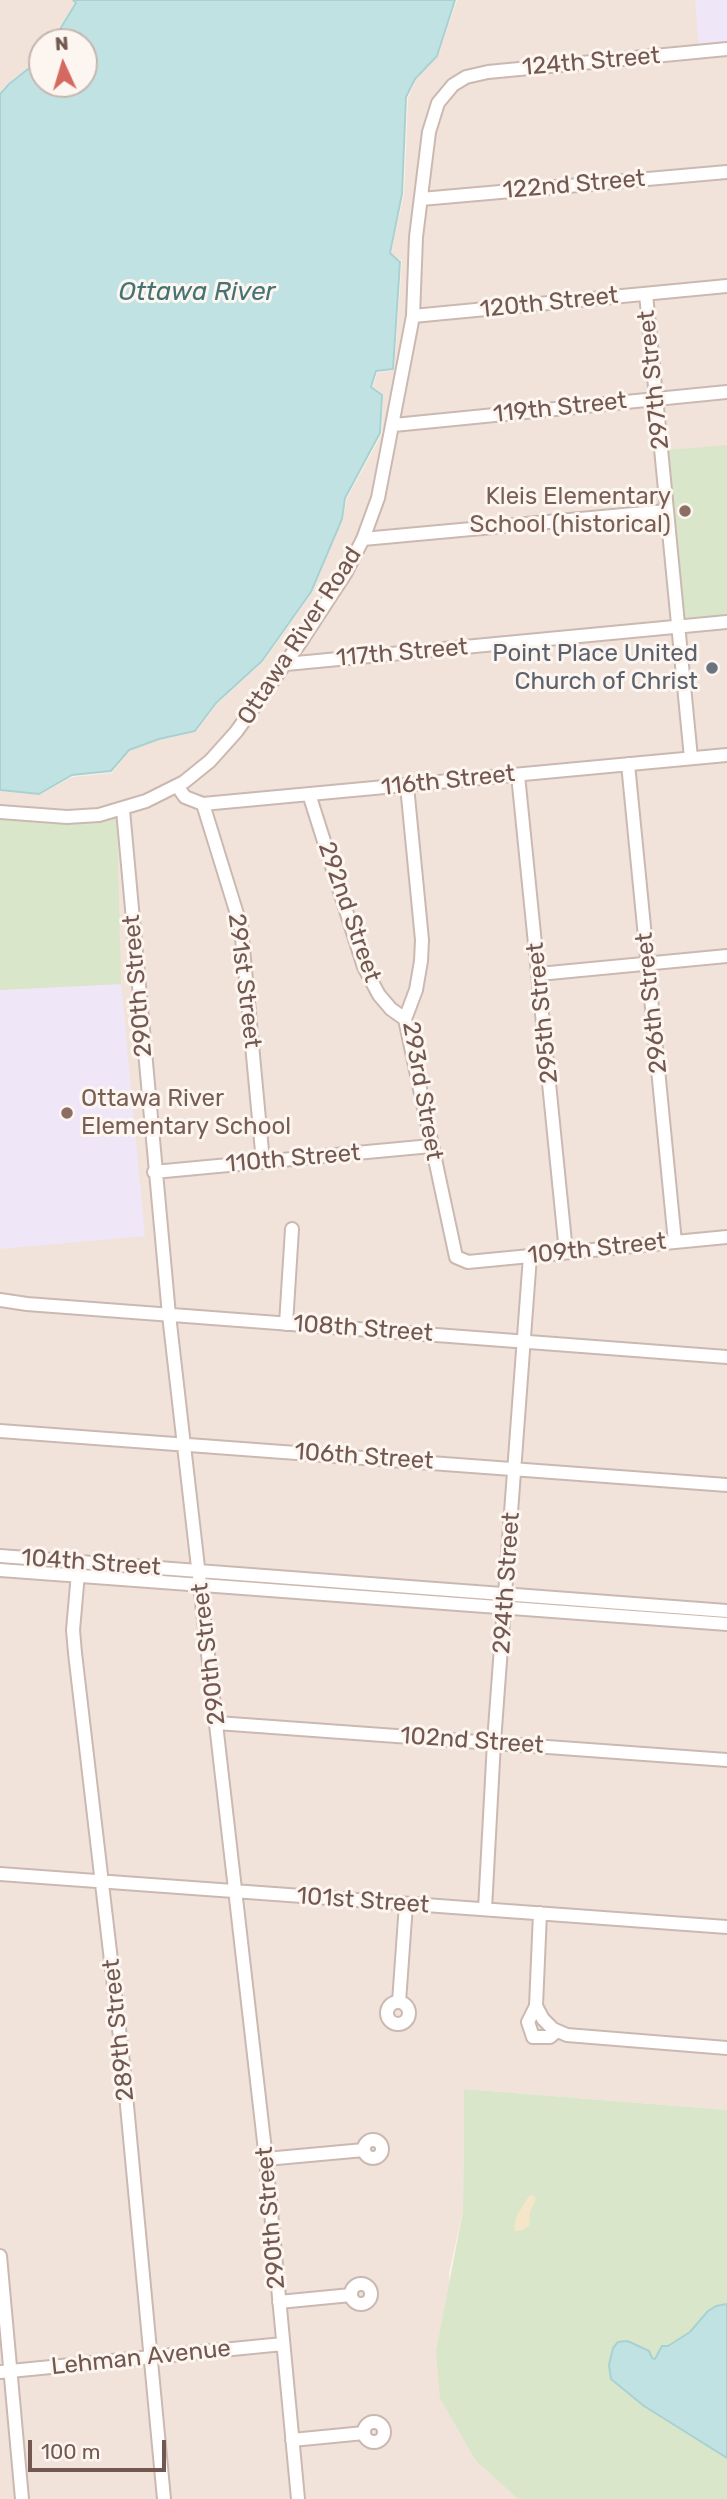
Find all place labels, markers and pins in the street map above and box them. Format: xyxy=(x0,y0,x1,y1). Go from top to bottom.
place label: Kleis Elementary School (historical) xyxy=(470,483,671,539)
marker: Kleis Elementary School (historical) xyxy=(677,503,693,519)
place label: Point Place United Church of Christ xyxy=(492,640,698,696)
marker: Point Place United Church of Christ xyxy=(704,660,720,676)
place label: Ottawa River Elementary School xyxy=(81,1085,291,1141)
marker: Ottawa River Elementary School xyxy=(59,1105,75,1121)

